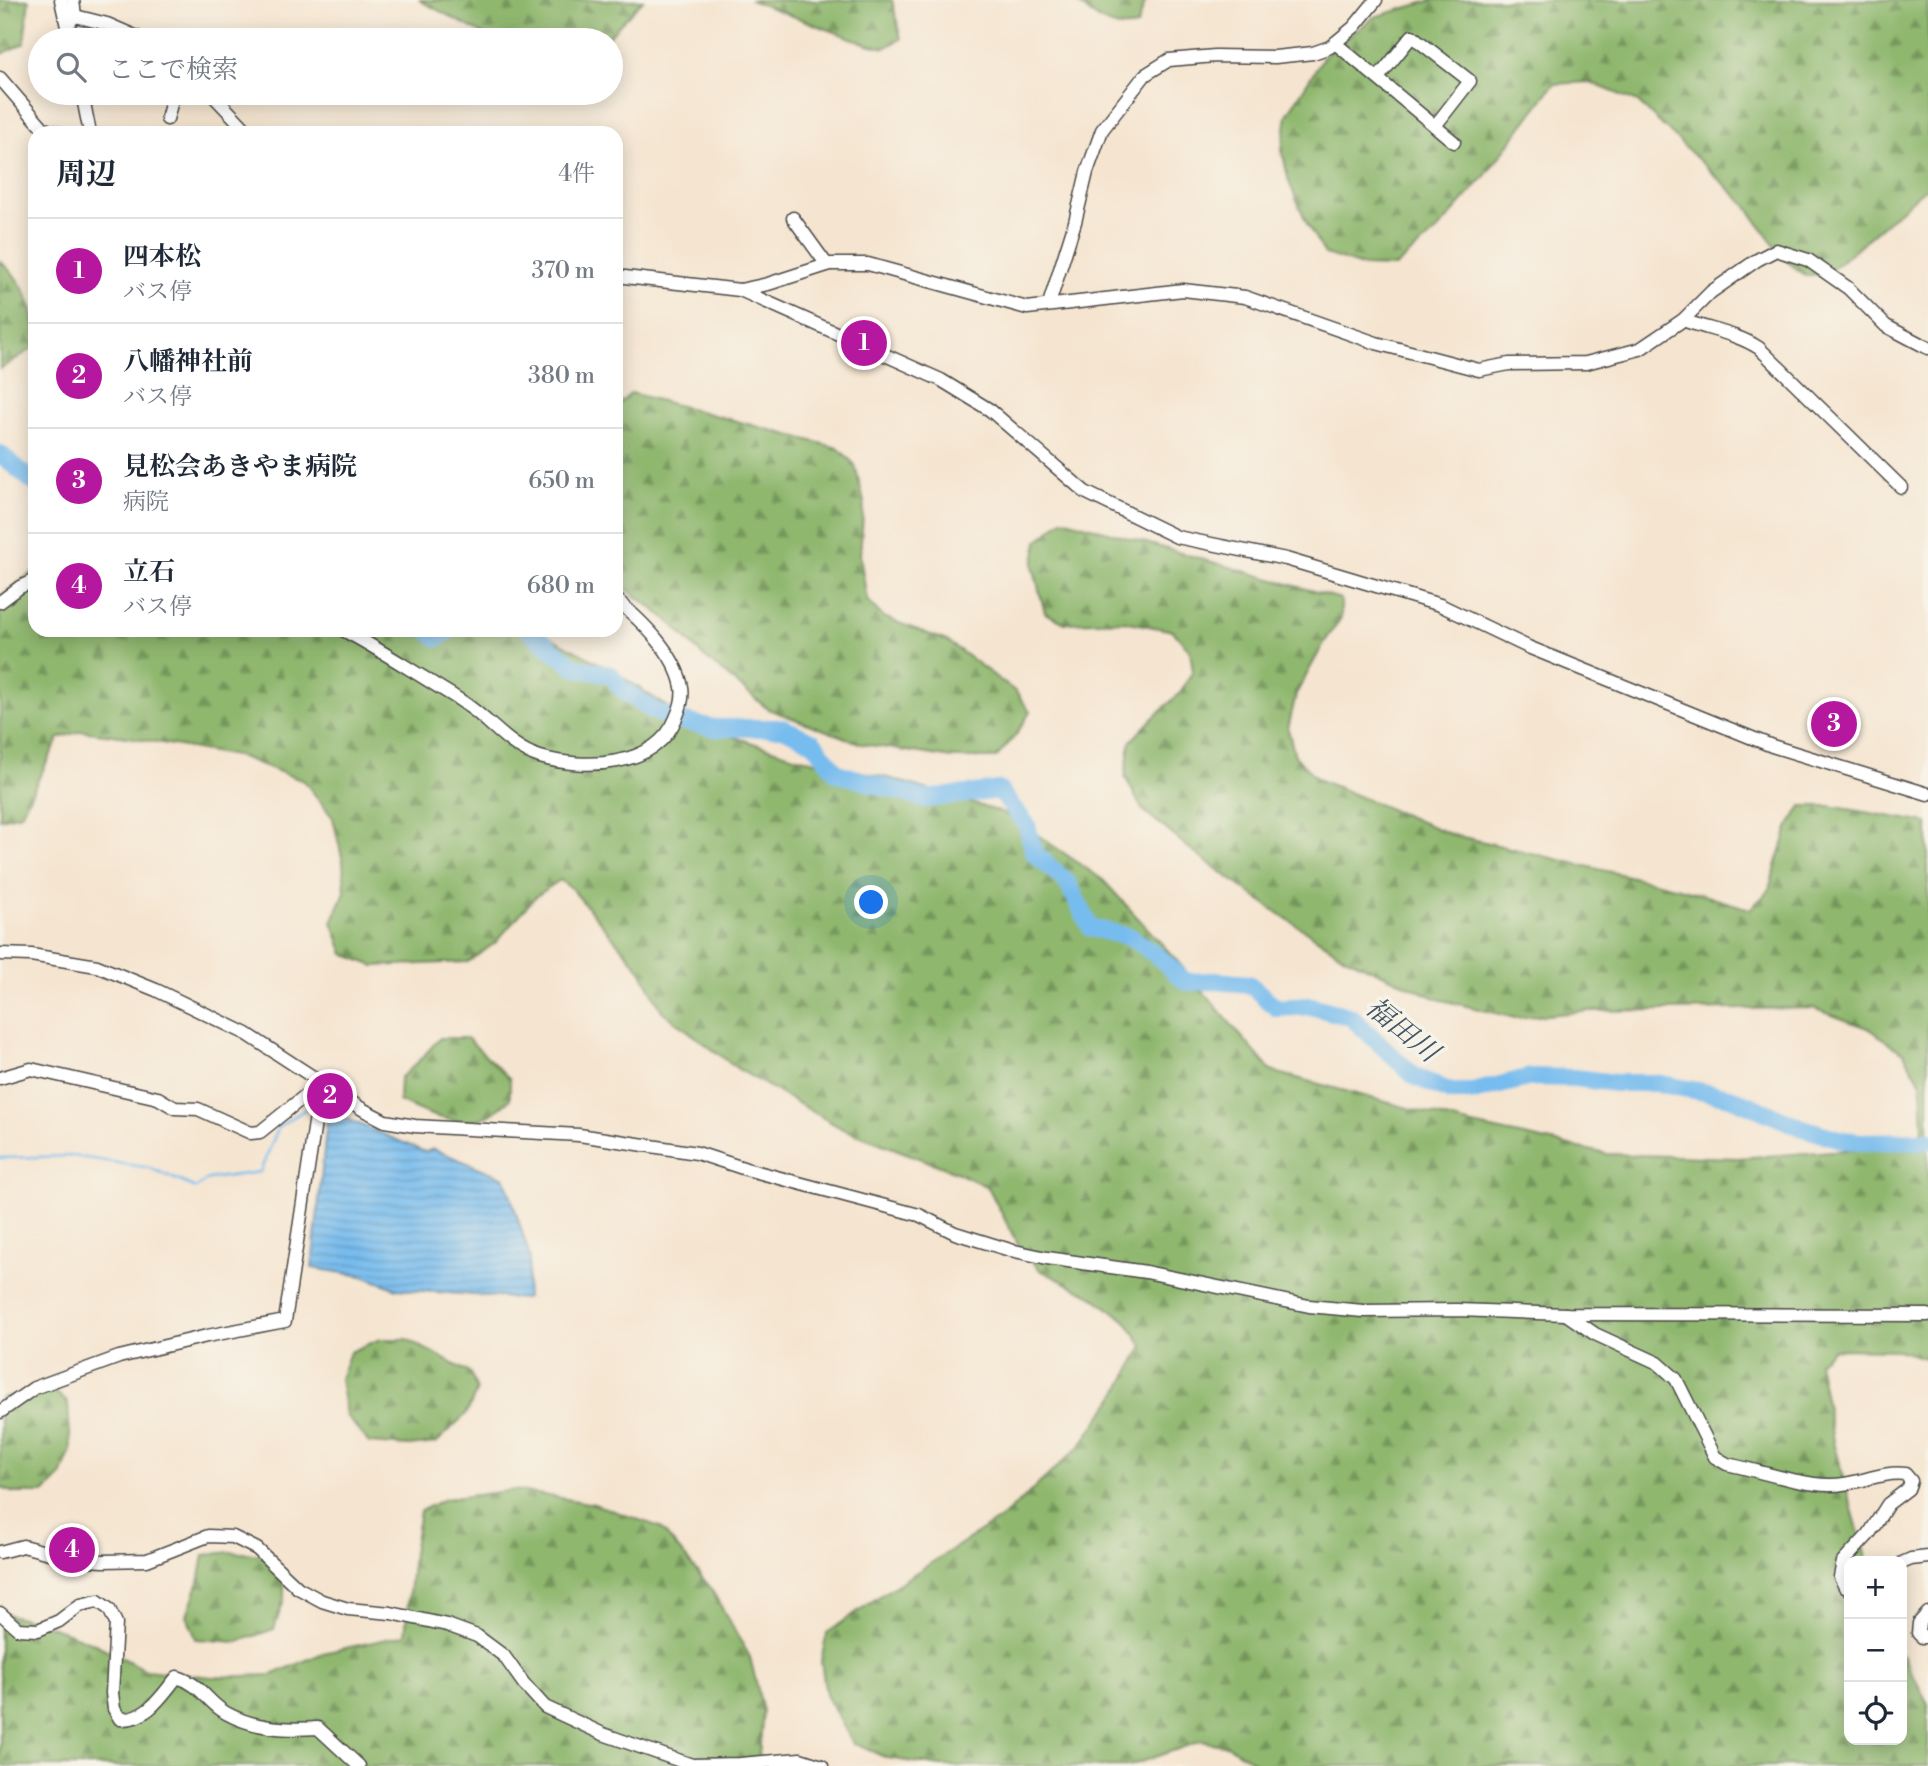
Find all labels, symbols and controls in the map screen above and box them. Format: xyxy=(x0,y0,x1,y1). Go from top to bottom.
search box xyxy=(28,28,623,105)
icon: search xyxy=(52,48,90,86)
text: ここで検索 xyxy=(108,54,238,86)
text: 周辺 xyxy=(56,156,116,194)
text: 4件 xyxy=(558,160,595,188)
text: 四本松 xyxy=(123,241,201,273)
text: 1 xyxy=(73,257,85,285)
text: 370 m xyxy=(532,257,595,285)
text: バス停 xyxy=(123,278,192,306)
pin: 1 xyxy=(841,317,887,369)
text: 八幡神社前 xyxy=(123,346,253,378)
text: 2 xyxy=(72,362,86,390)
text: 380 m xyxy=(528,362,595,390)
text: バス停 xyxy=(123,383,192,411)
text: 見松会あきやま病院 xyxy=(123,451,357,483)
text: 3 xyxy=(72,467,86,495)
text: 650 m xyxy=(528,467,595,495)
text: 病院 xyxy=(123,488,169,516)
text: 立石 xyxy=(123,556,175,588)
text: 4 xyxy=(71,572,87,600)
text: 680 m xyxy=(527,572,595,600)
text: バス停 xyxy=(123,593,192,621)
pin: 3 xyxy=(1811,698,1857,750)
your location xyxy=(854,885,888,919)
water label: 福田川 xyxy=(1358,990,1448,1072)
pin: 2 xyxy=(307,1070,353,1122)
pin: 4 xyxy=(49,1524,95,1576)
map controls xyxy=(1844,1556,1907,1745)
button: + xyxy=(1844,1556,1907,1619)
button: − xyxy=(1844,1619,1907,1682)
button: locate xyxy=(1844,1682,1907,1745)

